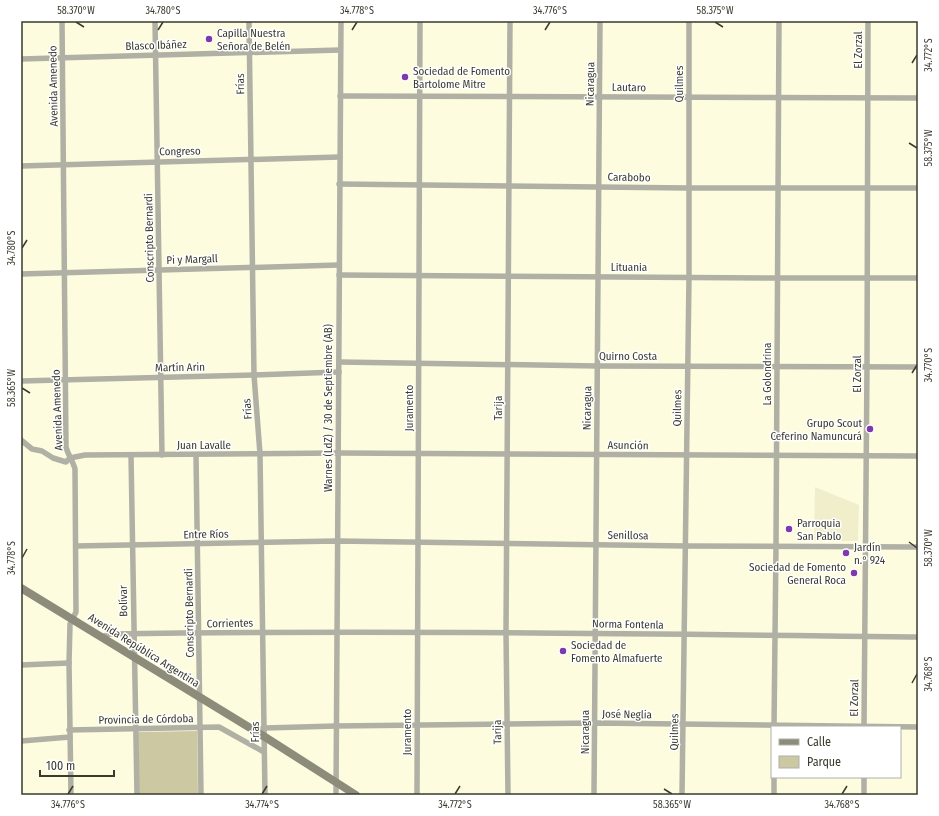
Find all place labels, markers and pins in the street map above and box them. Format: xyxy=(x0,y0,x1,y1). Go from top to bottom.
place label: Capilla Nuestra Señora de Belén xyxy=(217,27,290,53)
marker: Capilla Nuestra Señora de Belén xyxy=(204,34,214,44)
place label: Sociedad de Fomento Bartolome Mitre xyxy=(413,65,510,91)
marker: Sociedad de Fomento Bartolome Mitre xyxy=(400,72,410,82)
place label: Grupo Scout Ceferino Namuncurá xyxy=(770,417,862,443)
marker: Grupo Scout Ceferino Namuncurá xyxy=(865,424,875,434)
place label: Parroquia San Pablo xyxy=(797,517,841,543)
marker: Parroquia San Pablo xyxy=(784,524,794,534)
place label: Jardín n.° 924 xyxy=(854,541,886,567)
marker: Jardín n.° 924 xyxy=(841,548,851,558)
place label: Sociedad de Fomento General Roca xyxy=(749,561,846,587)
marker: Sociedad de Fomento General Roca xyxy=(849,568,859,578)
place label: Sociedad de Fomento Almafuerte xyxy=(571,639,663,665)
marker: Sociedad de Fomento Almafuerte xyxy=(558,646,568,656)

